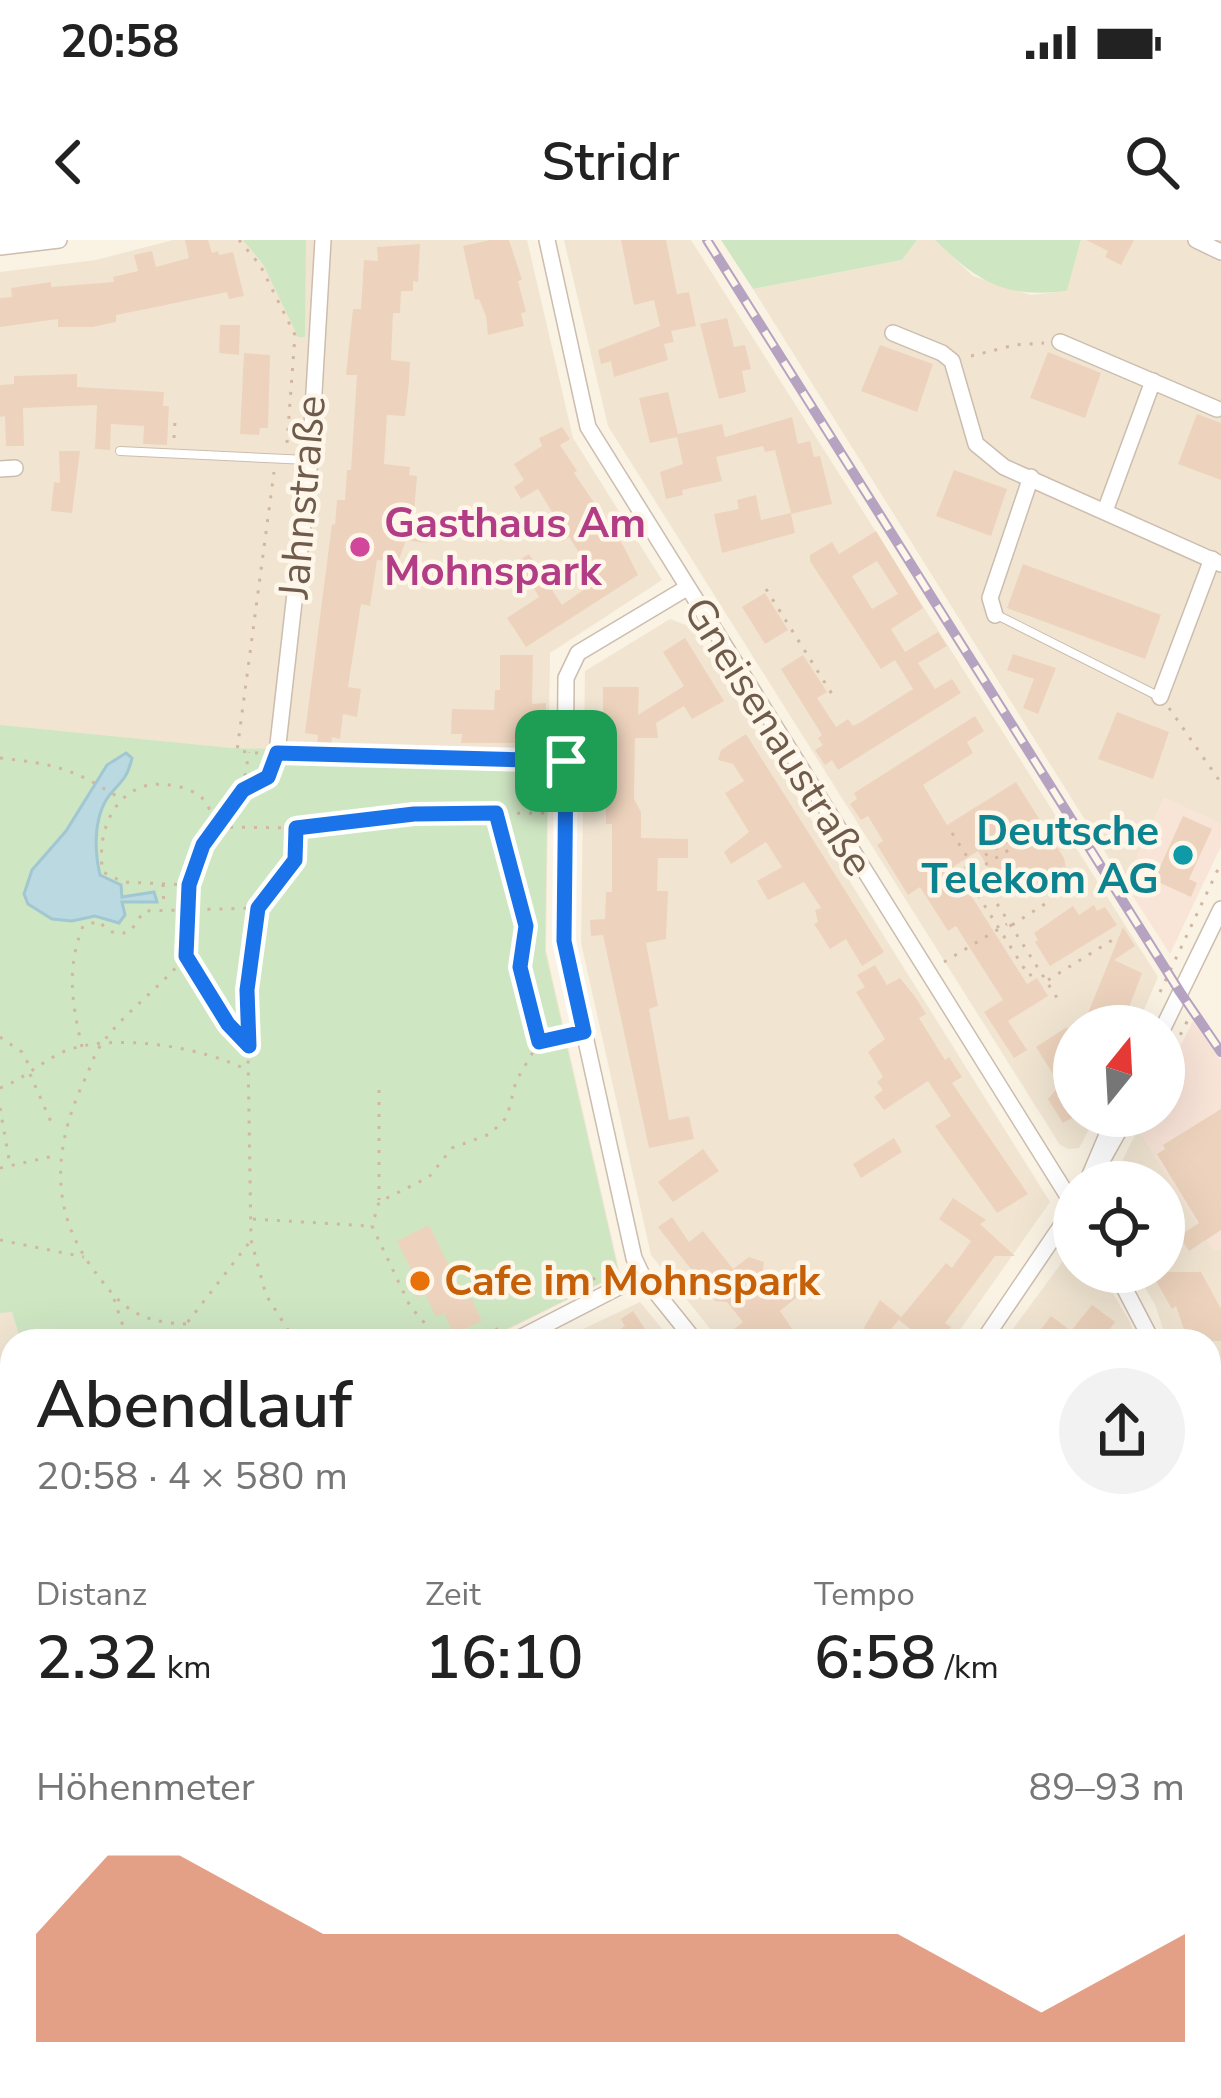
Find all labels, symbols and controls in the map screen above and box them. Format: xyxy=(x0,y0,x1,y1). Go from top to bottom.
text: 20:58 xyxy=(60,12,179,73)
text: Stridr xyxy=(541,125,680,199)
icon: back xyxy=(36,129,102,195)
icon: search xyxy=(1119,129,1185,195)
street label: Jahnstraße xyxy=(266,393,340,602)
place label: Gasthaus Am Mohnspark xyxy=(384,495,646,600)
marker: Gasthaus Am Mohnspark xyxy=(347,534,373,560)
street label: Gneisenaustraße xyxy=(669,587,887,887)
pin xyxy=(515,710,617,812)
icon: arrive xyxy=(533,728,599,794)
place label: Deutsche Telekom AG xyxy=(921,803,1159,908)
marker: Deutsche Telekom AG xyxy=(1170,842,1196,868)
north arrow xyxy=(1053,1005,1185,1137)
map controls xyxy=(1053,1005,1185,1293)
button: locate xyxy=(1053,1161,1185,1293)
place label: Cafe im Mohnspark xyxy=(444,1253,821,1310)
marker: Cafe im Mohnspark xyxy=(407,1268,433,1294)
text: Abendlauf xyxy=(36,1360,352,1450)
button: share xyxy=(1059,1368,1185,1494)
text: 20:58 · 4 × 580 m xyxy=(36,1450,348,1503)
text: Distanz xyxy=(36,1572,147,1617)
text: Zeit xyxy=(425,1572,481,1617)
text: Tempo xyxy=(814,1572,915,1617)
text: 2.32 xyxy=(36,1617,158,1699)
text: 16:10 xyxy=(425,1617,583,1699)
text: 6:58 xyxy=(814,1617,936,1699)
text: km xyxy=(158,1645,211,1690)
text: /km xyxy=(936,1645,999,1690)
text: Höhenmeter xyxy=(36,1761,255,1814)
text: 89–93 m xyxy=(1028,1761,1185,1814)

